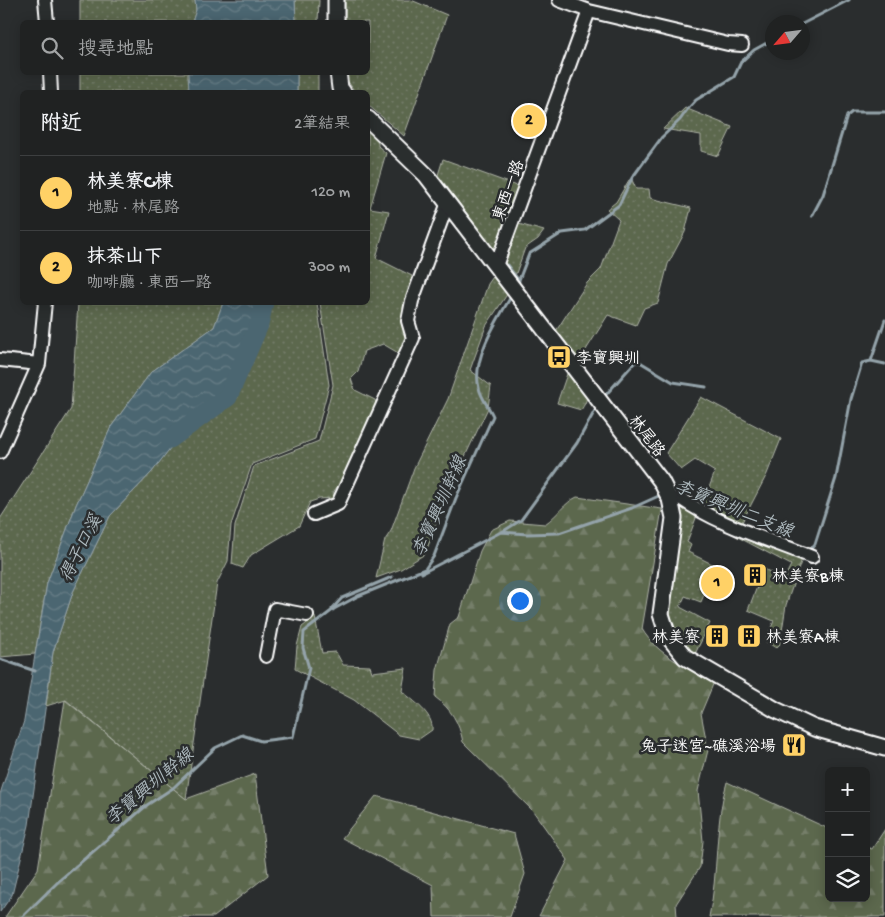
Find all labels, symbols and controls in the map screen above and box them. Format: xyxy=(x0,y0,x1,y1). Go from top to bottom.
north arrow xyxy=(765,15,810,60)
search box xyxy=(20,20,370,75)
icon: search xyxy=(38,34,66,62)
text: 搜尋地點 xyxy=(78,39,154,62)
pin: 2 xyxy=(513,102,545,140)
text: 附近 xyxy=(40,113,82,138)
text: 2筆結果 xyxy=(294,116,350,135)
street label: 東西一路 xyxy=(489,157,530,225)
text: 林美寮C棟 xyxy=(87,172,173,195)
text: 1 xyxy=(53,184,59,203)
text: 120 m xyxy=(311,184,350,203)
text: 地點 · 林尾路 xyxy=(87,200,180,219)
text: 抹茶山下 xyxy=(87,247,163,270)
text: 2 xyxy=(52,259,60,278)
text: 300 m xyxy=(308,259,350,278)
text: 咖啡廳 · 東西一路 xyxy=(87,275,212,294)
bus stop icon: 李寶興圳 xyxy=(546,344,572,370)
place label: 李寶興圳 xyxy=(576,349,640,370)
street label: 林尾路 xyxy=(623,411,669,462)
water label: 李寶興圳幹線 xyxy=(409,452,473,561)
water label: 李寶興圳二支線 xyxy=(671,476,797,544)
water label: 得子口溪 xyxy=(56,511,108,586)
building icon: 林美寮B棟 xyxy=(742,562,768,588)
pin: 1 xyxy=(701,564,733,602)
place label: 林美寮B棟 xyxy=(772,567,845,588)
your location xyxy=(507,588,533,614)
building icon: 林美寮 xyxy=(704,623,730,649)
building icon: 林美寮A棟 xyxy=(736,623,762,649)
place label: 林美寮 xyxy=(652,628,700,649)
place label: 林美寮A棟 xyxy=(766,628,840,649)
restaurant icon: 兔子迷宮~礁溪浴場 xyxy=(781,732,807,758)
place label: 兔子迷宮~礁溪浴場 xyxy=(640,737,776,758)
water label: 李寶興圳幹線 xyxy=(102,744,199,831)
map controls xyxy=(825,767,870,902)
button: + xyxy=(825,767,870,812)
button: − xyxy=(825,812,870,857)
button: layers xyxy=(825,857,870,902)

